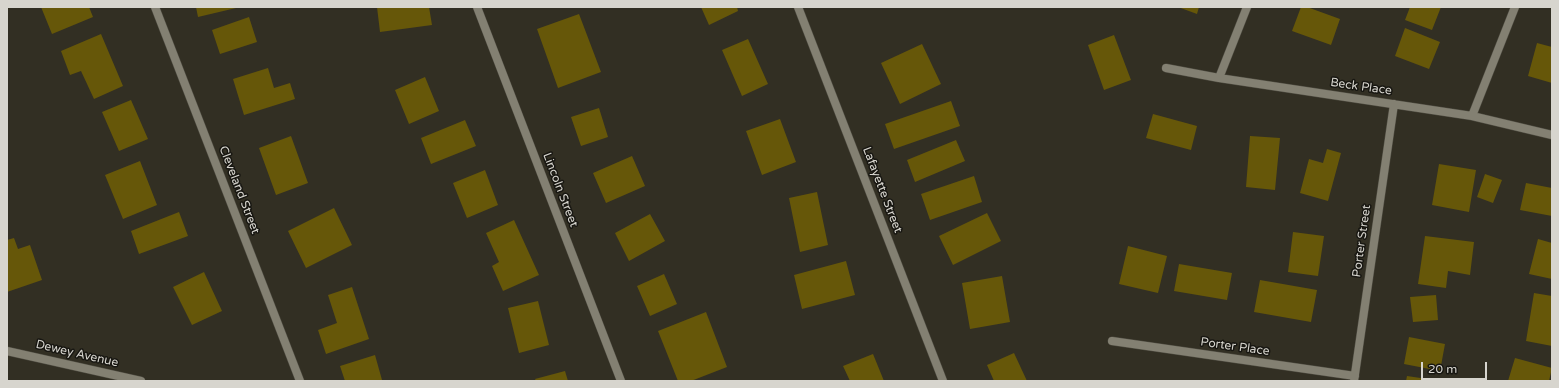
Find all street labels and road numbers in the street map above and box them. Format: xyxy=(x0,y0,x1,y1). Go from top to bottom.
street label: Beck Place xyxy=(1329,76,1393,98)
street label: Cleveland Street xyxy=(216,144,262,236)
street label: Lafayette Street xyxy=(859,145,905,235)
street label: Lincoln Street xyxy=(539,151,581,229)
street label: Porter Street xyxy=(1350,204,1374,278)
street label: Porter Place xyxy=(1200,335,1270,359)
street label: Dewey Avenue xyxy=(34,338,120,370)

